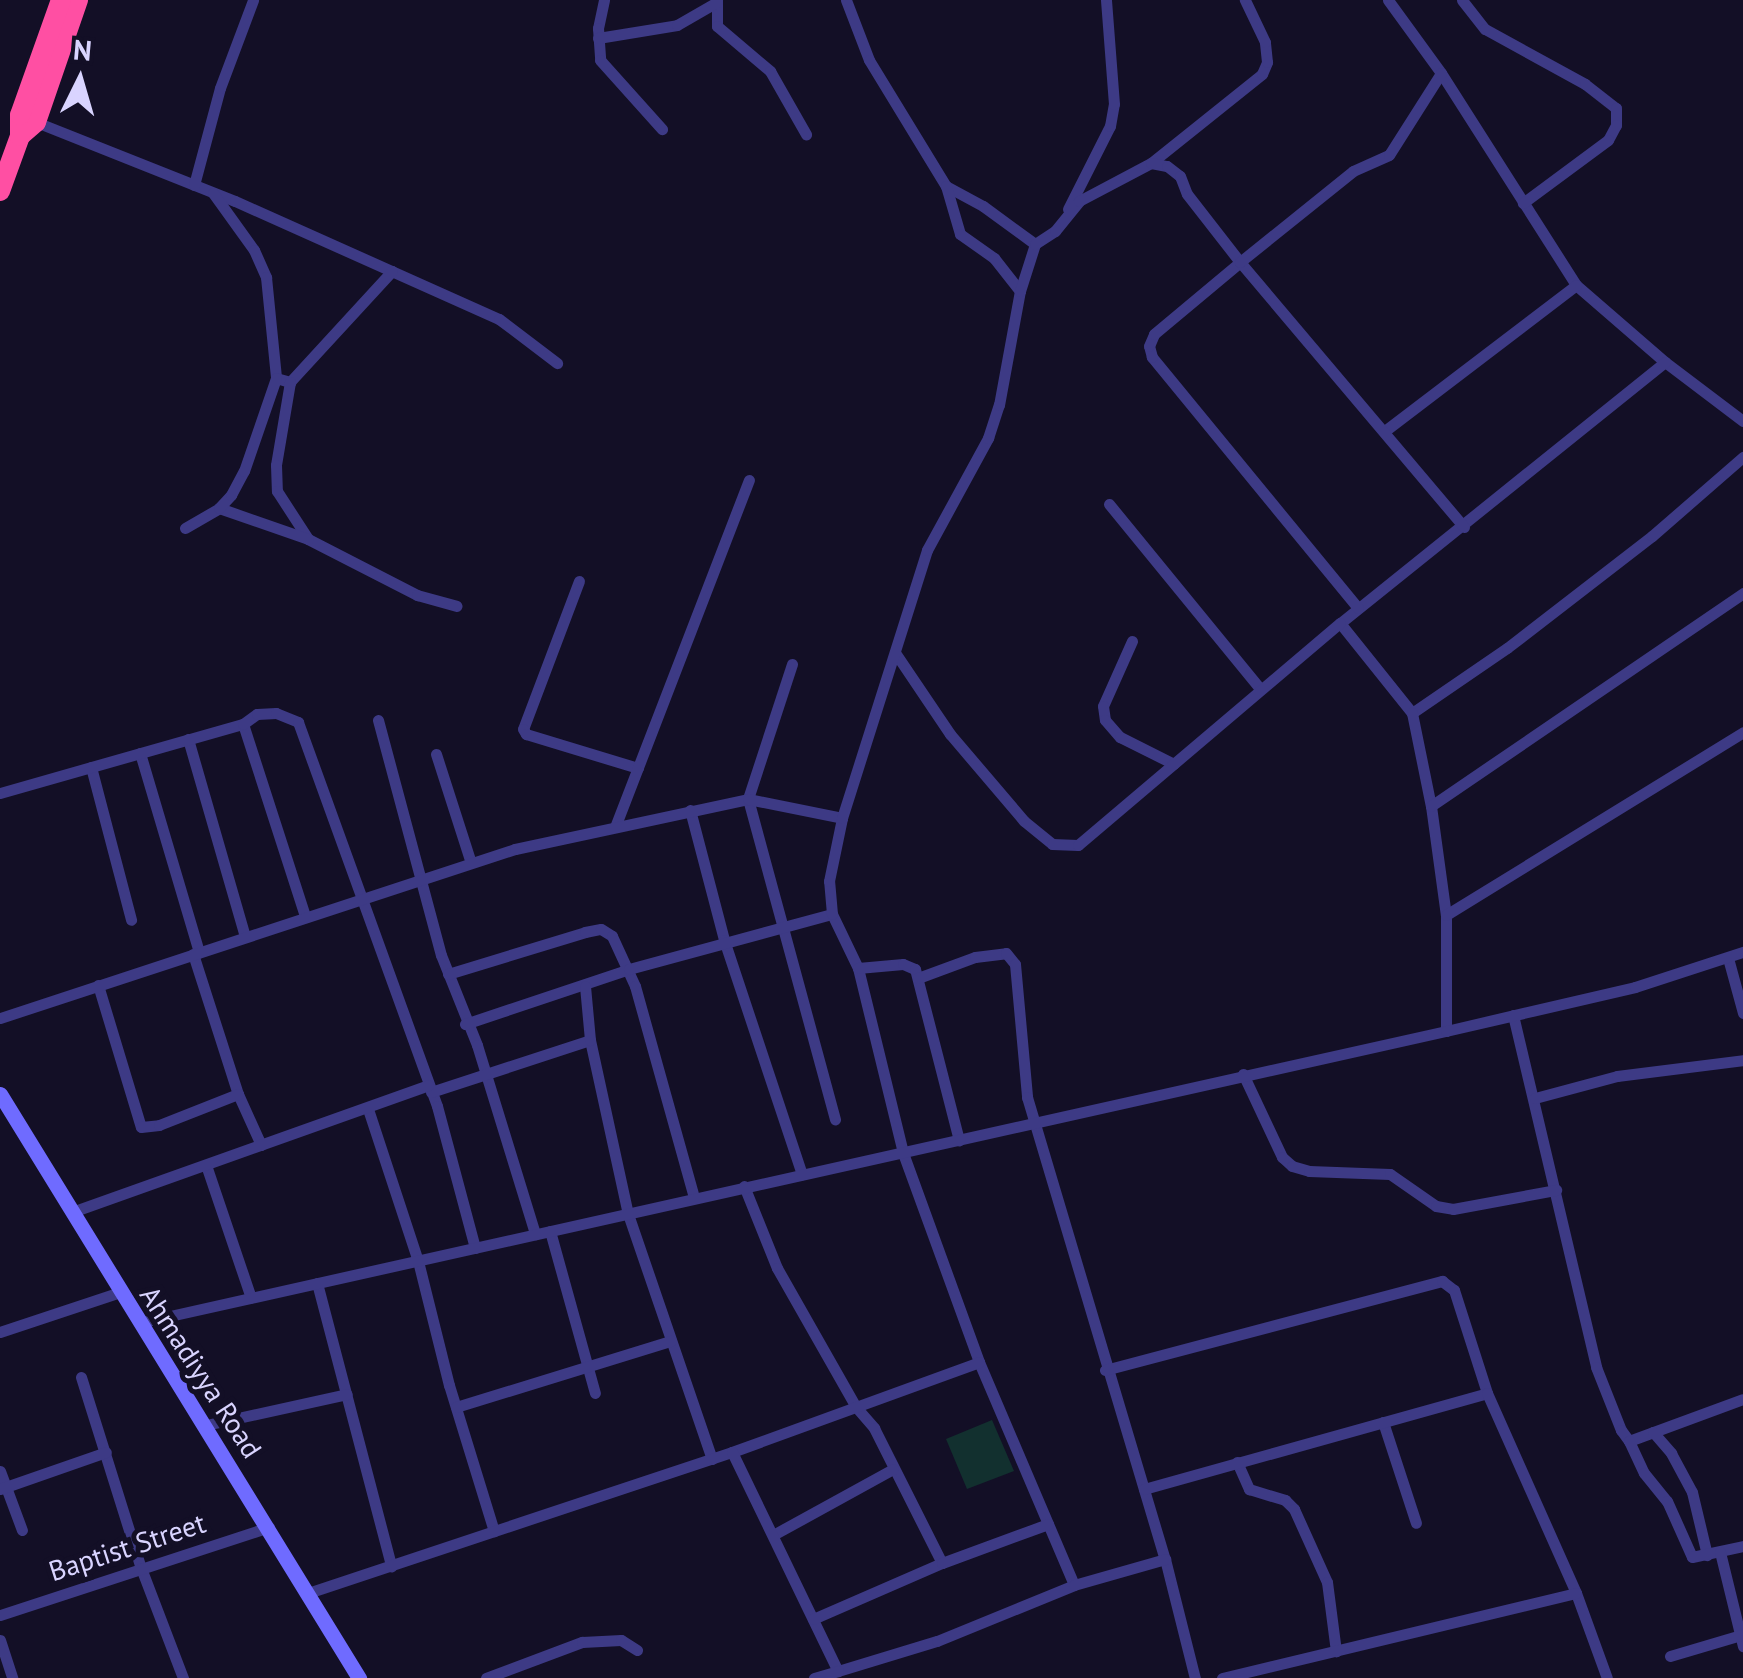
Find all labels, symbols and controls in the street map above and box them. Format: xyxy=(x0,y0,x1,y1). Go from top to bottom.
north arrow xyxy=(30,30,130,130)
text: N xyxy=(72,30,93,69)
street label: Ahmadiyya Road xyxy=(133,1280,269,1464)
street label: Baptist Street xyxy=(44,1506,210,1588)

